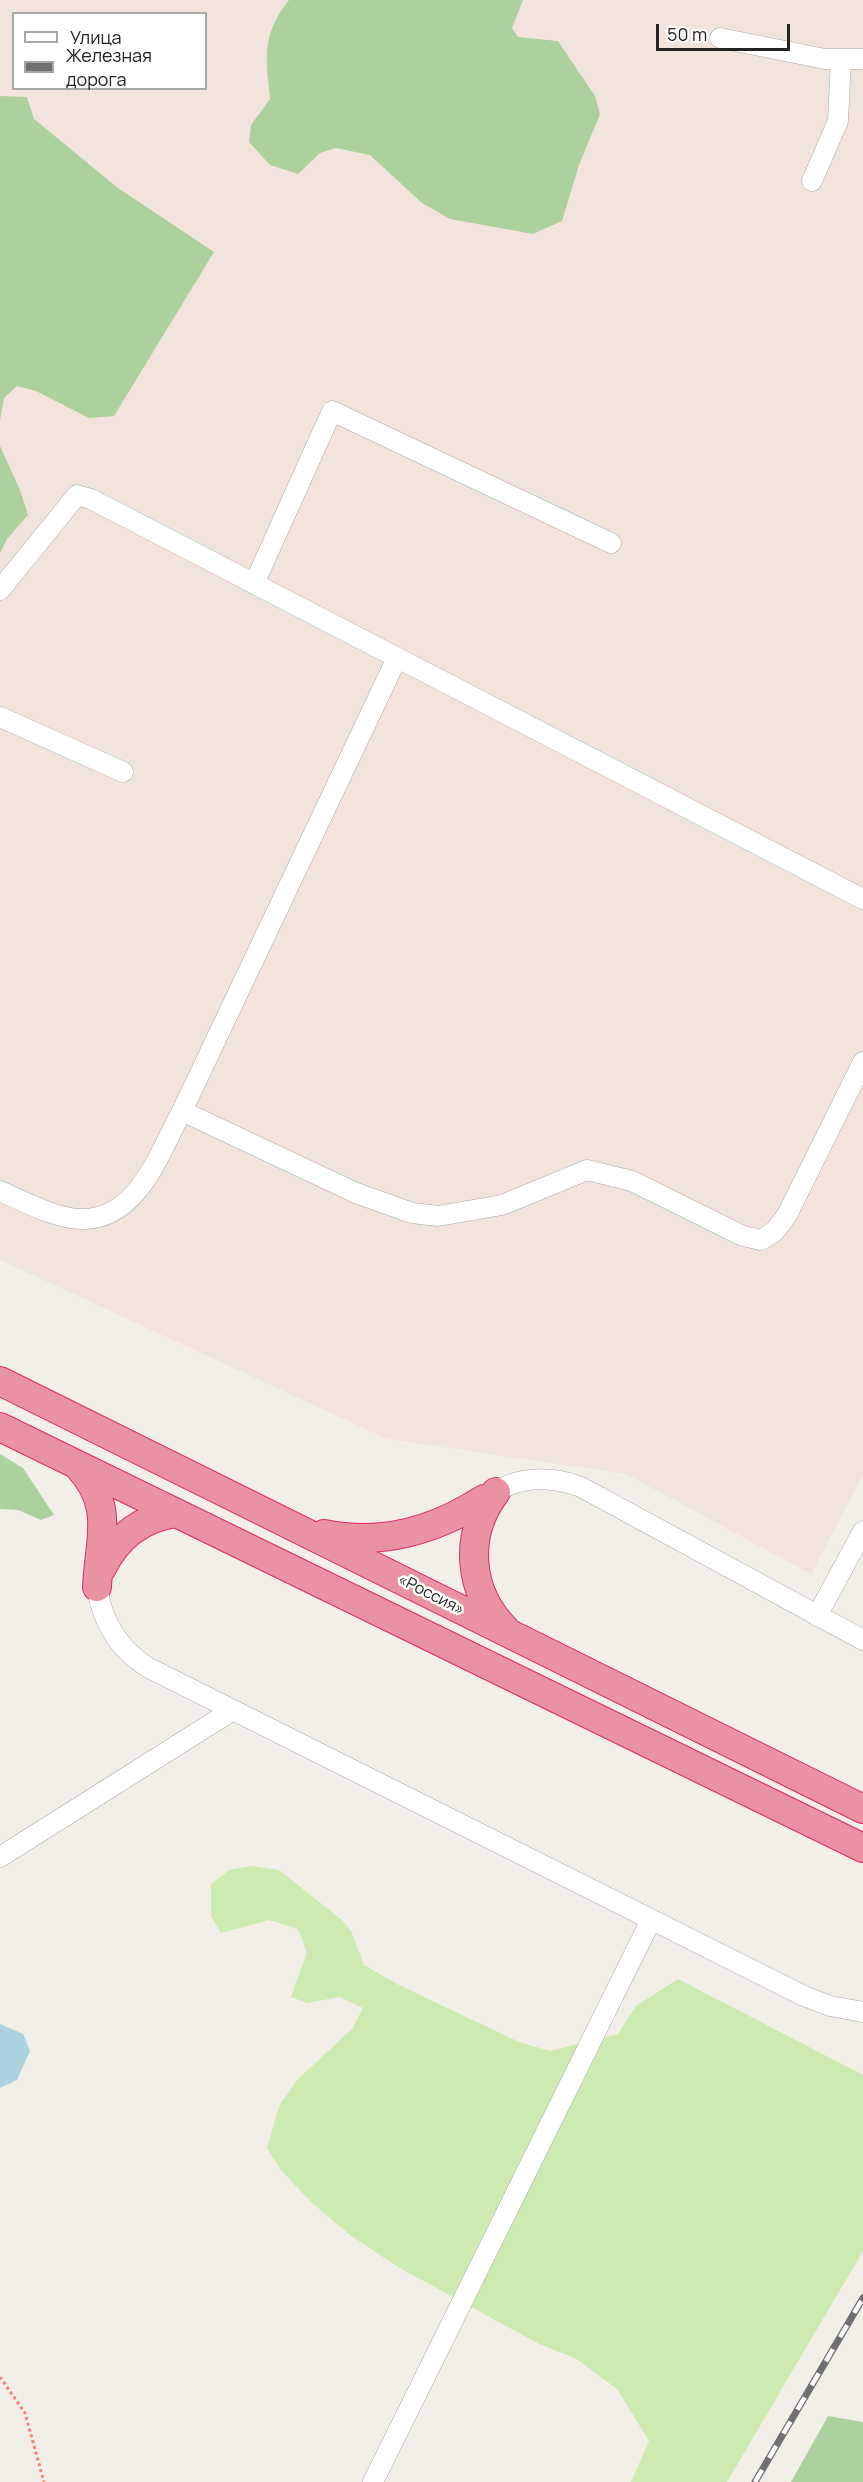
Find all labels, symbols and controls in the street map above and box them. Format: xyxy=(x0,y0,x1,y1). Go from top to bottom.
legend xyxy=(12,12,207,90)
scale bar xyxy=(659,12,792,50)
text: 50 m xyxy=(667,22,707,46)
text: Улица xyxy=(70,25,122,49)
text: Железная дорога xyxy=(66,43,152,91)
street label: «Россия» xyxy=(395,1570,467,1620)

